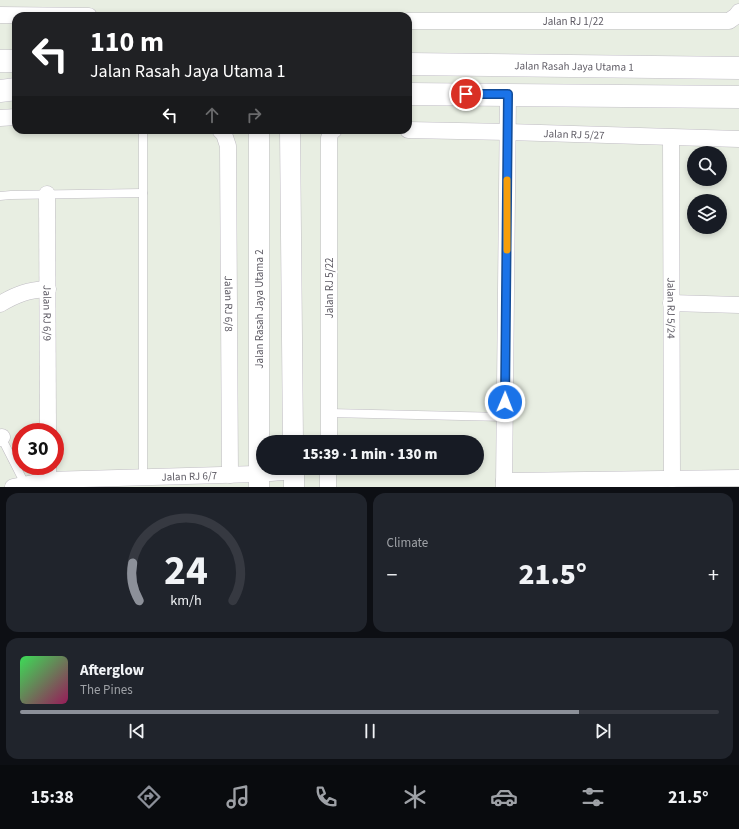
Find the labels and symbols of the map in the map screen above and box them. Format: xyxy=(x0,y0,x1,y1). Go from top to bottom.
street label: Jalan RJ 1/22 xyxy=(542,14,604,29)
street label: Jalan Rasah Jaya Utama 1 xyxy=(514,58,634,75)
pin xyxy=(449,77,483,111)
street label: Jalan RJ 5/27 xyxy=(543,126,605,143)
street label: Jalan Rasah Jaya Utama 2 xyxy=(252,249,267,369)
street label: Jalan RJ 5/22 xyxy=(322,257,337,319)
street label: Jalan RJ 6/8 xyxy=(221,276,236,332)
street label: Jalan RJ 5/24 xyxy=(663,277,679,339)
street label: Jalan RJ 6/9 xyxy=(39,285,55,341)
position arrow xyxy=(484,381,526,423)
speed limit sign: 30 xyxy=(12,423,64,475)
street label: Jalan RJ 6/7 xyxy=(161,468,217,485)

